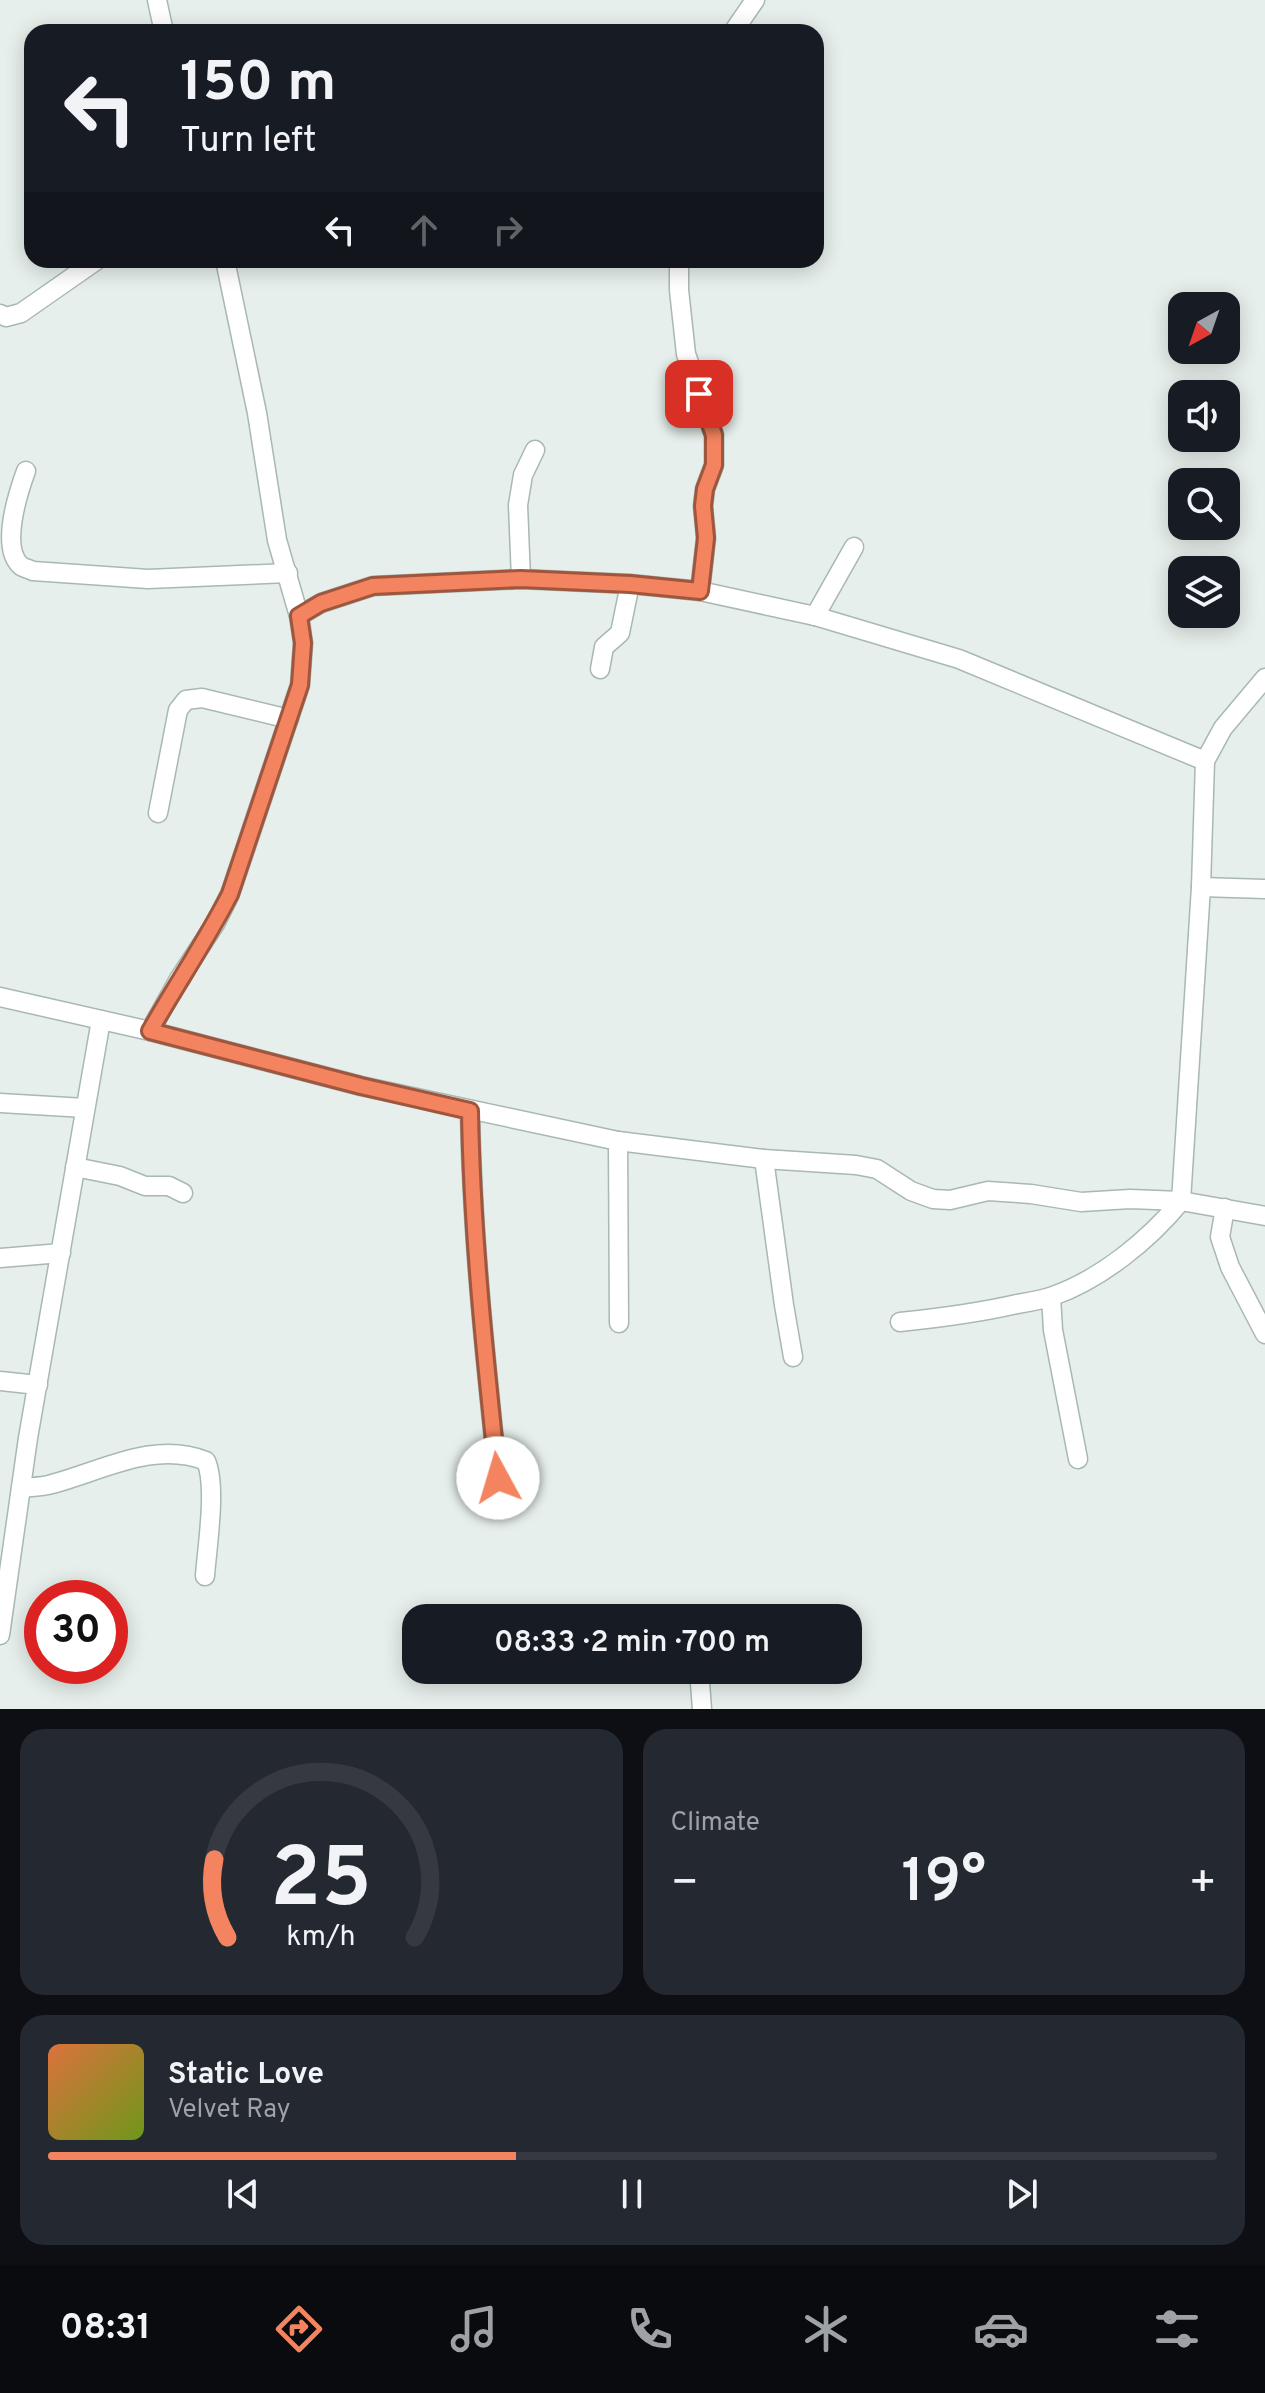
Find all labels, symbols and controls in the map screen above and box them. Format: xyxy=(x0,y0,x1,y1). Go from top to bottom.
text: 150 m xyxy=(180,50,336,120)
icon: left xyxy=(48,56,152,160)
text: Turn left xyxy=(180,119,317,165)
icon: left xyxy=(318,208,362,252)
icon: ahead xyxy=(402,208,446,252)
icon: right xyxy=(486,208,530,252)
north arrow xyxy=(1168,292,1240,364)
map controls xyxy=(1168,292,1240,628)
pin xyxy=(665,360,733,428)
icon: arrive xyxy=(677,372,721,416)
button: sound xyxy=(1168,380,1240,452)
button: search xyxy=(1168,468,1240,540)
button: layers xyxy=(1168,556,1240,628)
position arrow xyxy=(456,1436,540,1520)
speed limit sign: 30 xyxy=(24,1580,128,1684)
text: 08:33 · 2 min · 700 m xyxy=(494,1625,770,1662)
text: Climate xyxy=(671,1807,760,1840)
text: 25 xyxy=(270,1831,372,1936)
text: 19° xyxy=(901,1847,986,1923)
text: − xyxy=(671,1857,699,1913)
text: + xyxy=(1189,1857,1217,1913)
text: km/h xyxy=(287,1920,356,1956)
text: Static Love xyxy=(168,2057,324,2094)
text: Velvet Ray xyxy=(168,2094,291,2127)
icon: previous xyxy=(221,2172,265,2216)
icon: pause xyxy=(610,2172,654,2216)
icon: next xyxy=(1000,2172,1044,2216)
icon: directions xyxy=(271,2301,327,2357)
icon: music xyxy=(446,2301,502,2357)
icon: phone xyxy=(622,2301,678,2357)
icon: climate xyxy=(798,2301,854,2357)
icon: car xyxy=(973,2301,1029,2357)
icon: filters xyxy=(1149,2301,1205,2357)
text: 08:31 xyxy=(60,2306,151,2352)

